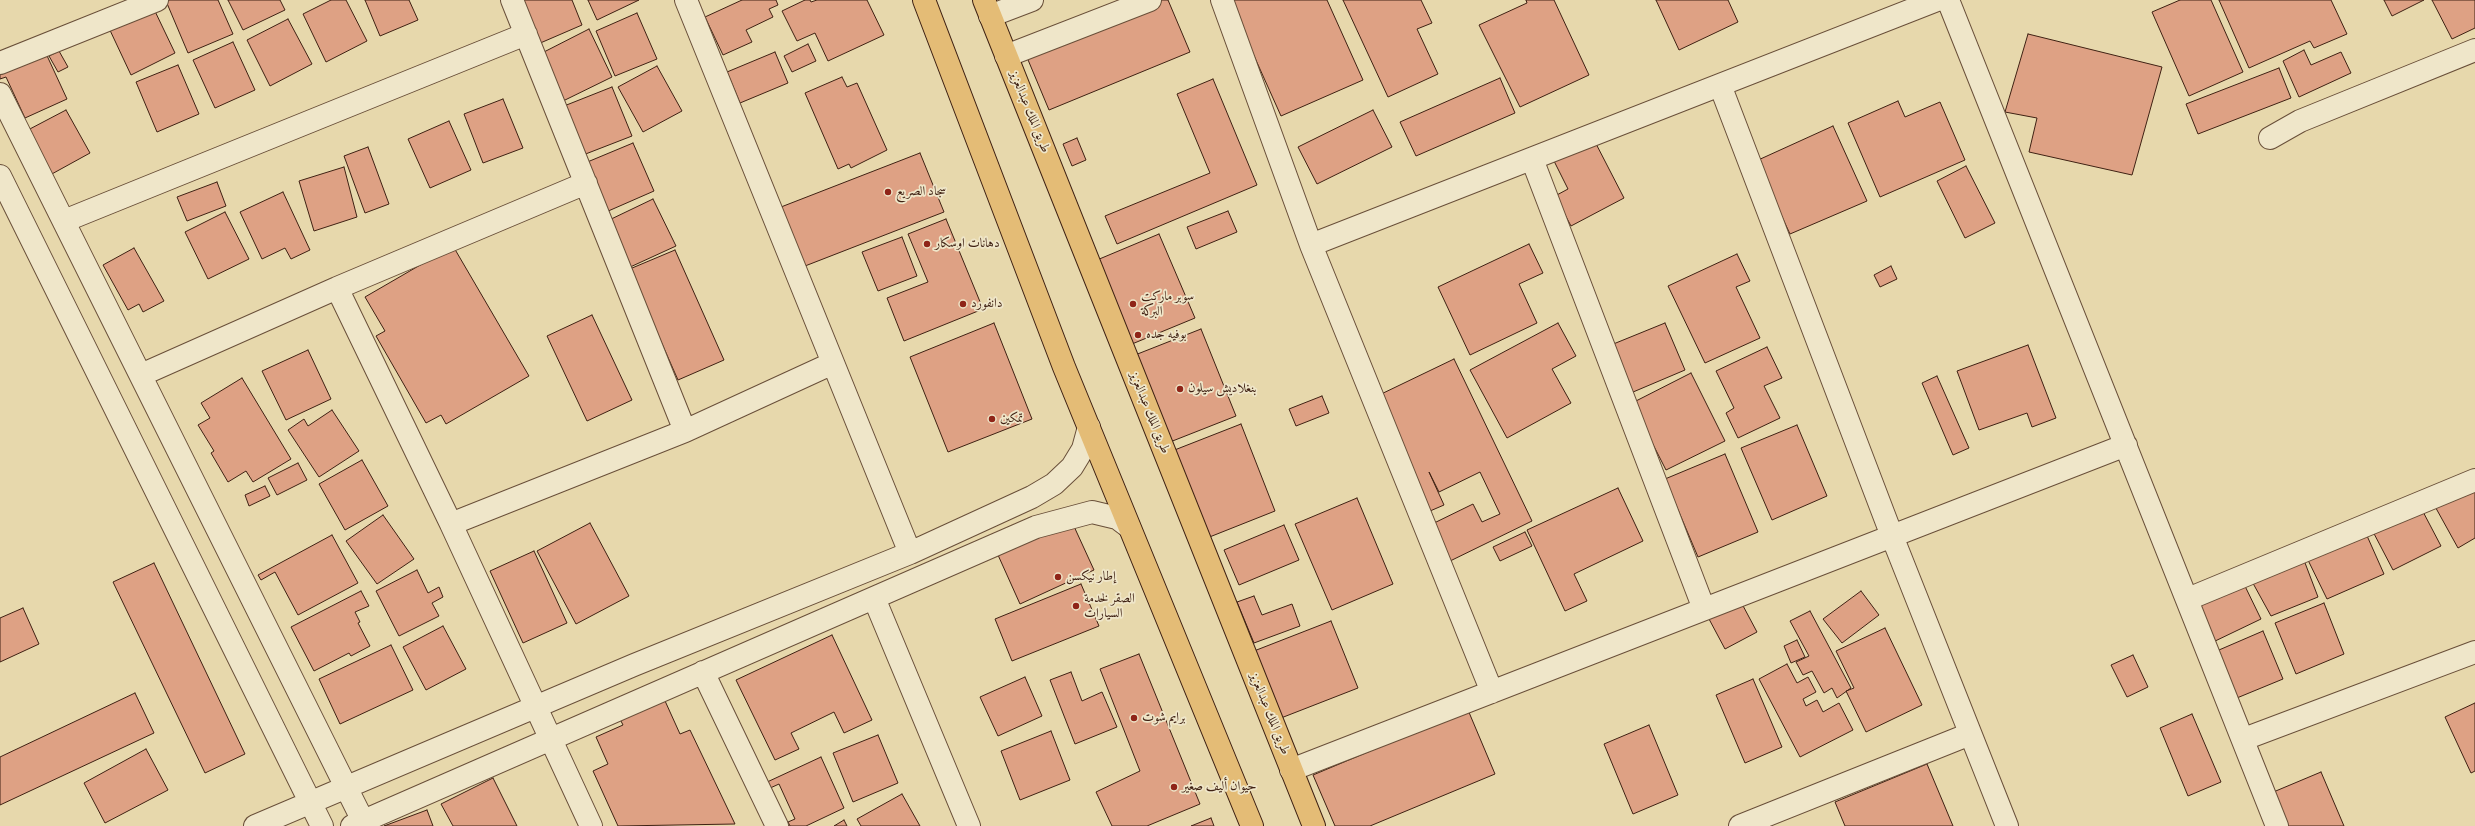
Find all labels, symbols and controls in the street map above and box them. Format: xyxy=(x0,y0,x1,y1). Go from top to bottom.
street label: طريق الملك عبدالعزيز xyxy=(1005,69,1053,155)
place label: سجاد الصريع xyxy=(896,184,946,200)
marker: سجاد الصريع xyxy=(883,187,893,197)
place label: دهانات اوسكار xyxy=(935,236,1000,252)
marker: دهانات اوسكار xyxy=(922,239,932,249)
place label: سوبر ماركت البركة xyxy=(1141,289,1194,320)
place label: دانفورد xyxy=(971,296,1003,312)
marker: دانفورد xyxy=(958,299,968,309)
marker: سوبر ماركت البركة xyxy=(1128,299,1138,309)
place label: بوفيه جده xyxy=(1146,327,1186,343)
marker: بوفيه جده xyxy=(1133,330,1143,340)
street label: طريق الملك عبدالعزيز xyxy=(1125,370,1173,456)
place label: بنغلاديش سيلون xyxy=(1188,381,1257,397)
marker: بنغلاديش سيلون xyxy=(1175,384,1185,394)
place label: تمكين xyxy=(1000,411,1023,427)
marker: تمكين xyxy=(987,414,997,424)
place label: إطار نيكسن xyxy=(1066,569,1116,585)
marker: إطار نيكسن xyxy=(1053,572,1063,582)
place label: الصقر لخدمة السيارات xyxy=(1084,591,1135,622)
marker: الصقر لخدمة السيارات xyxy=(1071,601,1081,611)
street label: طريق الملك عبدالعزيز xyxy=(1245,671,1293,757)
place label: برايم شوت xyxy=(1142,710,1185,726)
marker: برايم شوت xyxy=(1129,713,1139,723)
place label: حيوان أليف صغير xyxy=(1182,779,1256,795)
marker: حيوان أليف صغير xyxy=(1169,782,1179,792)

